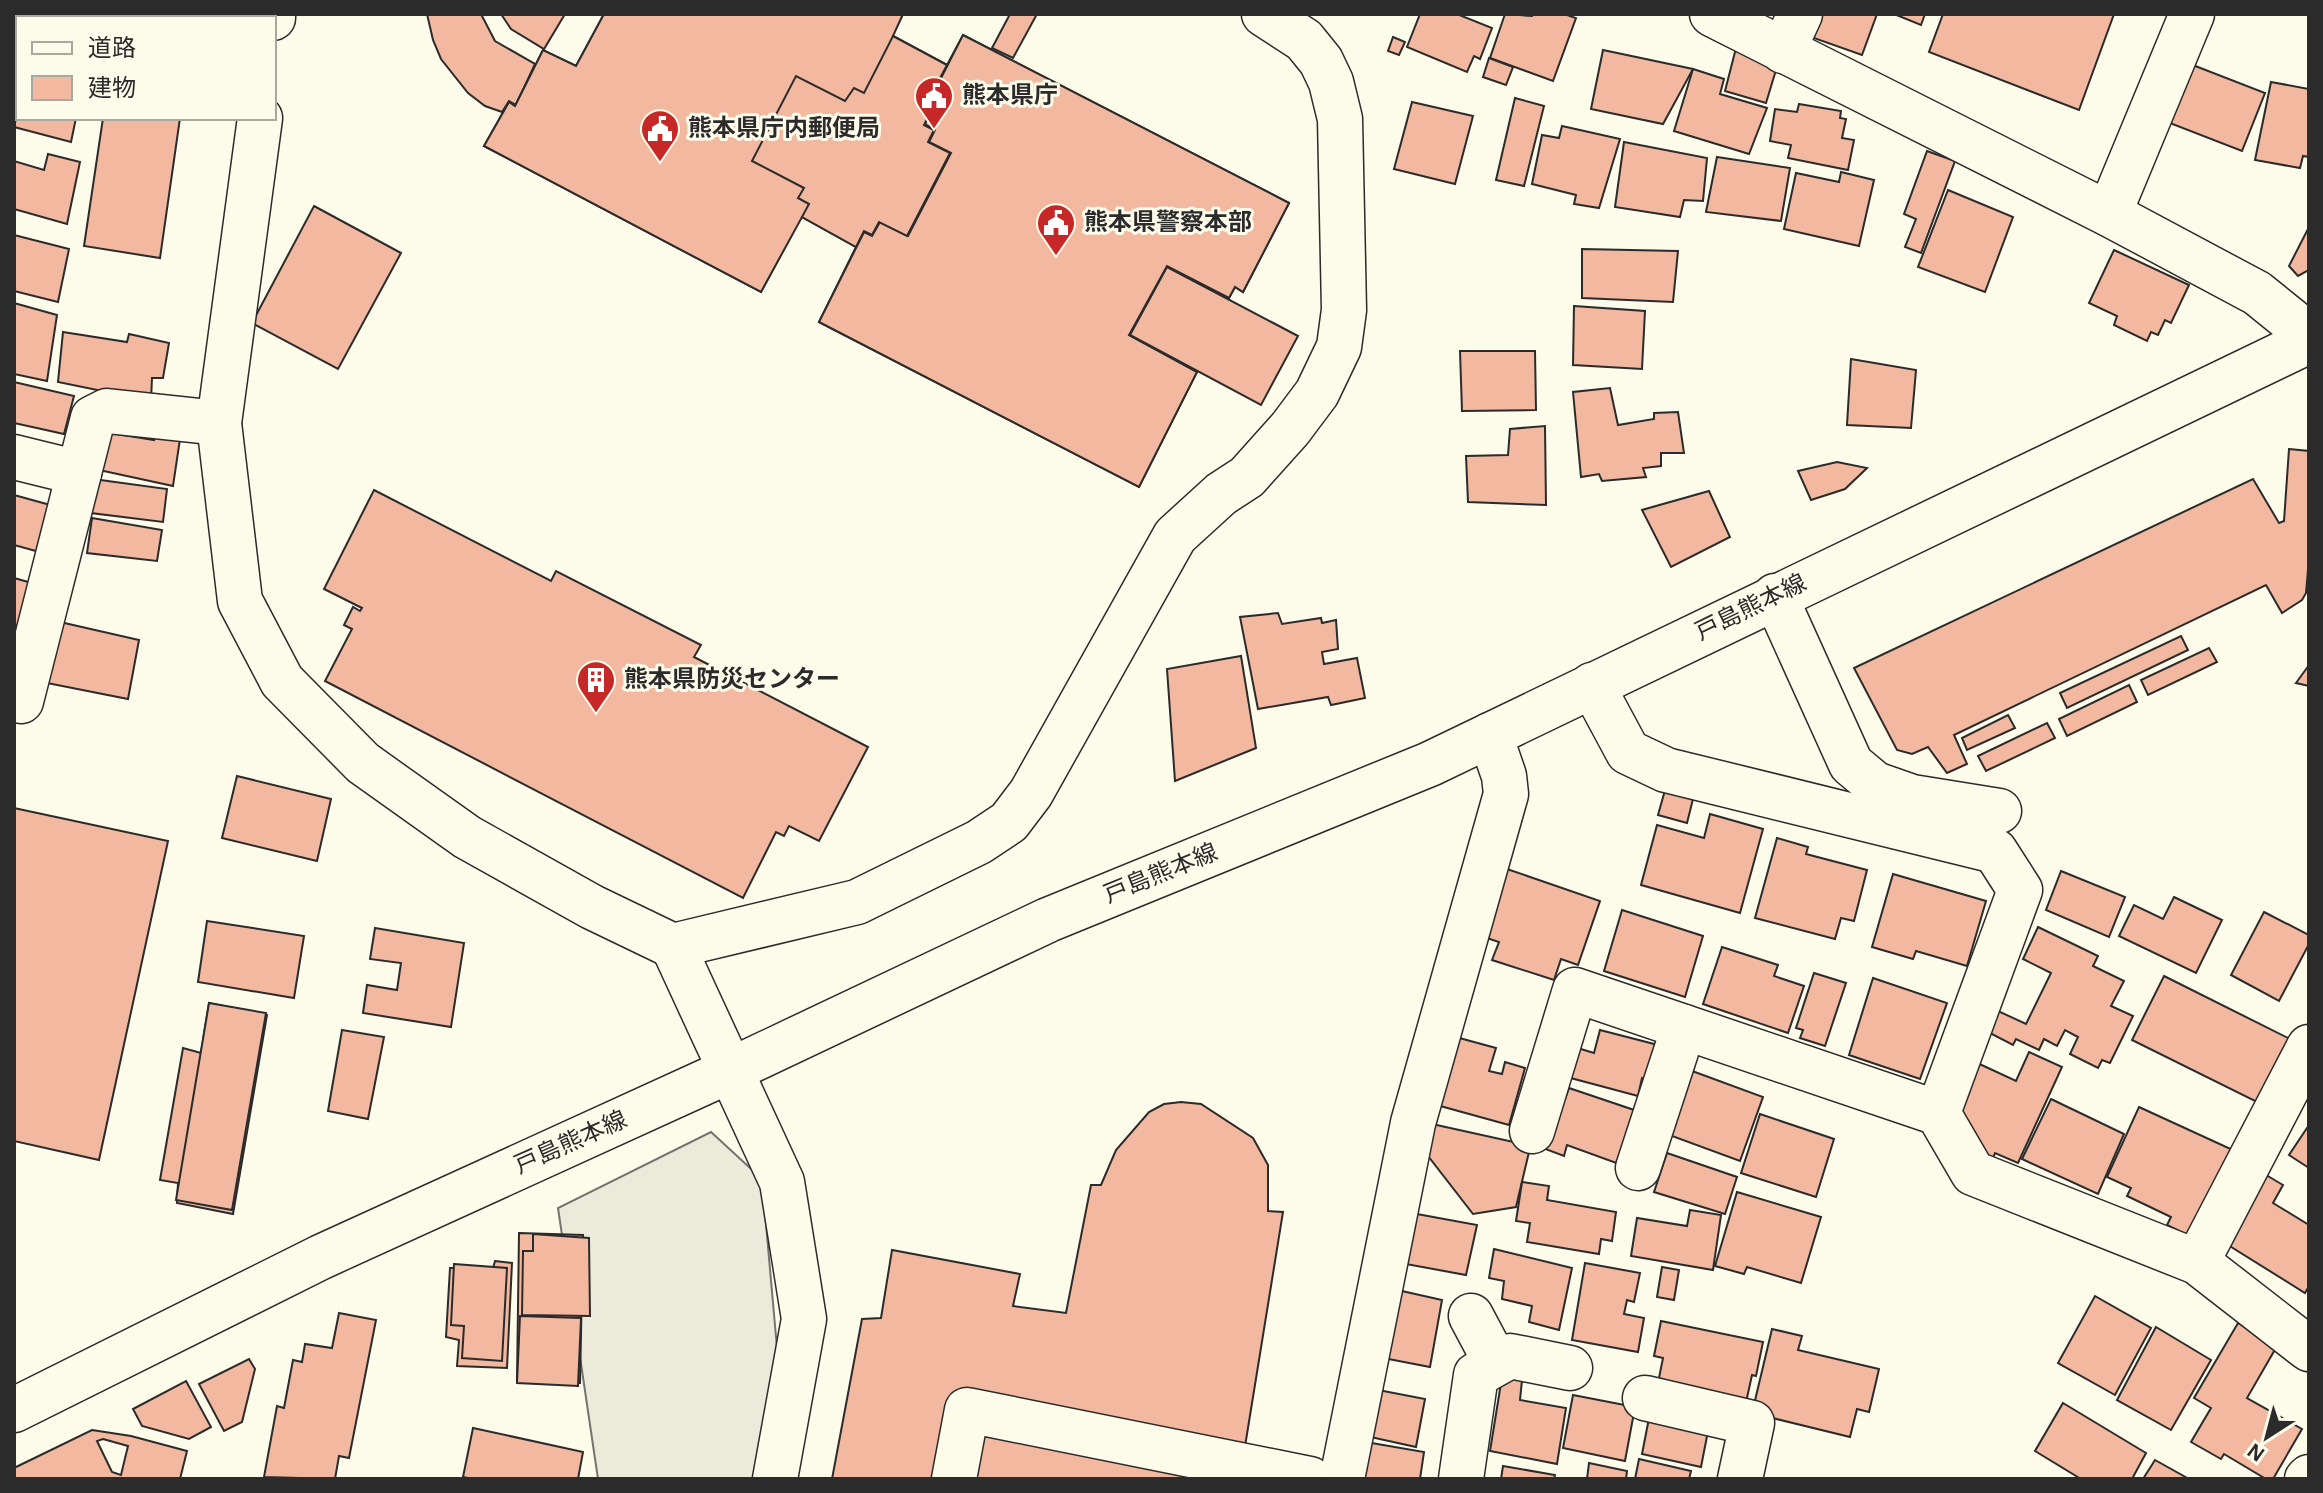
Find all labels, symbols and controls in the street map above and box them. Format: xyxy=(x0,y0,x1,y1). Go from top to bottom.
legend xyxy=(16,16,276,120)
text: 道路 xyxy=(88,35,136,61)
public building icon: 熊本県庁 xyxy=(913,75,955,130)
text: 建物 xyxy=(88,76,136,101)
place label: 熊本県庁 xyxy=(962,82,1058,108)
public building icon: 熊本県庁内郵便局 xyxy=(639,108,681,163)
place label: 熊本県庁内郵便局 xyxy=(688,115,880,141)
public building icon: 熊本県警察本部 xyxy=(1035,202,1077,257)
place label: 熊本県警察本部 xyxy=(1084,209,1252,235)
street label: 戸島熊本線 xyxy=(1691,569,1810,645)
building icon: 熊本県防災センター xyxy=(575,659,617,714)
place label: 熊本県防災センター xyxy=(624,666,840,692)
street label: 戸島熊本線 xyxy=(1100,839,1221,908)
street label: 戸島熊本線 xyxy=(510,1106,631,1178)
north arrow xyxy=(2227,1397,2307,1477)
text: N xyxy=(2243,1439,2268,1466)

